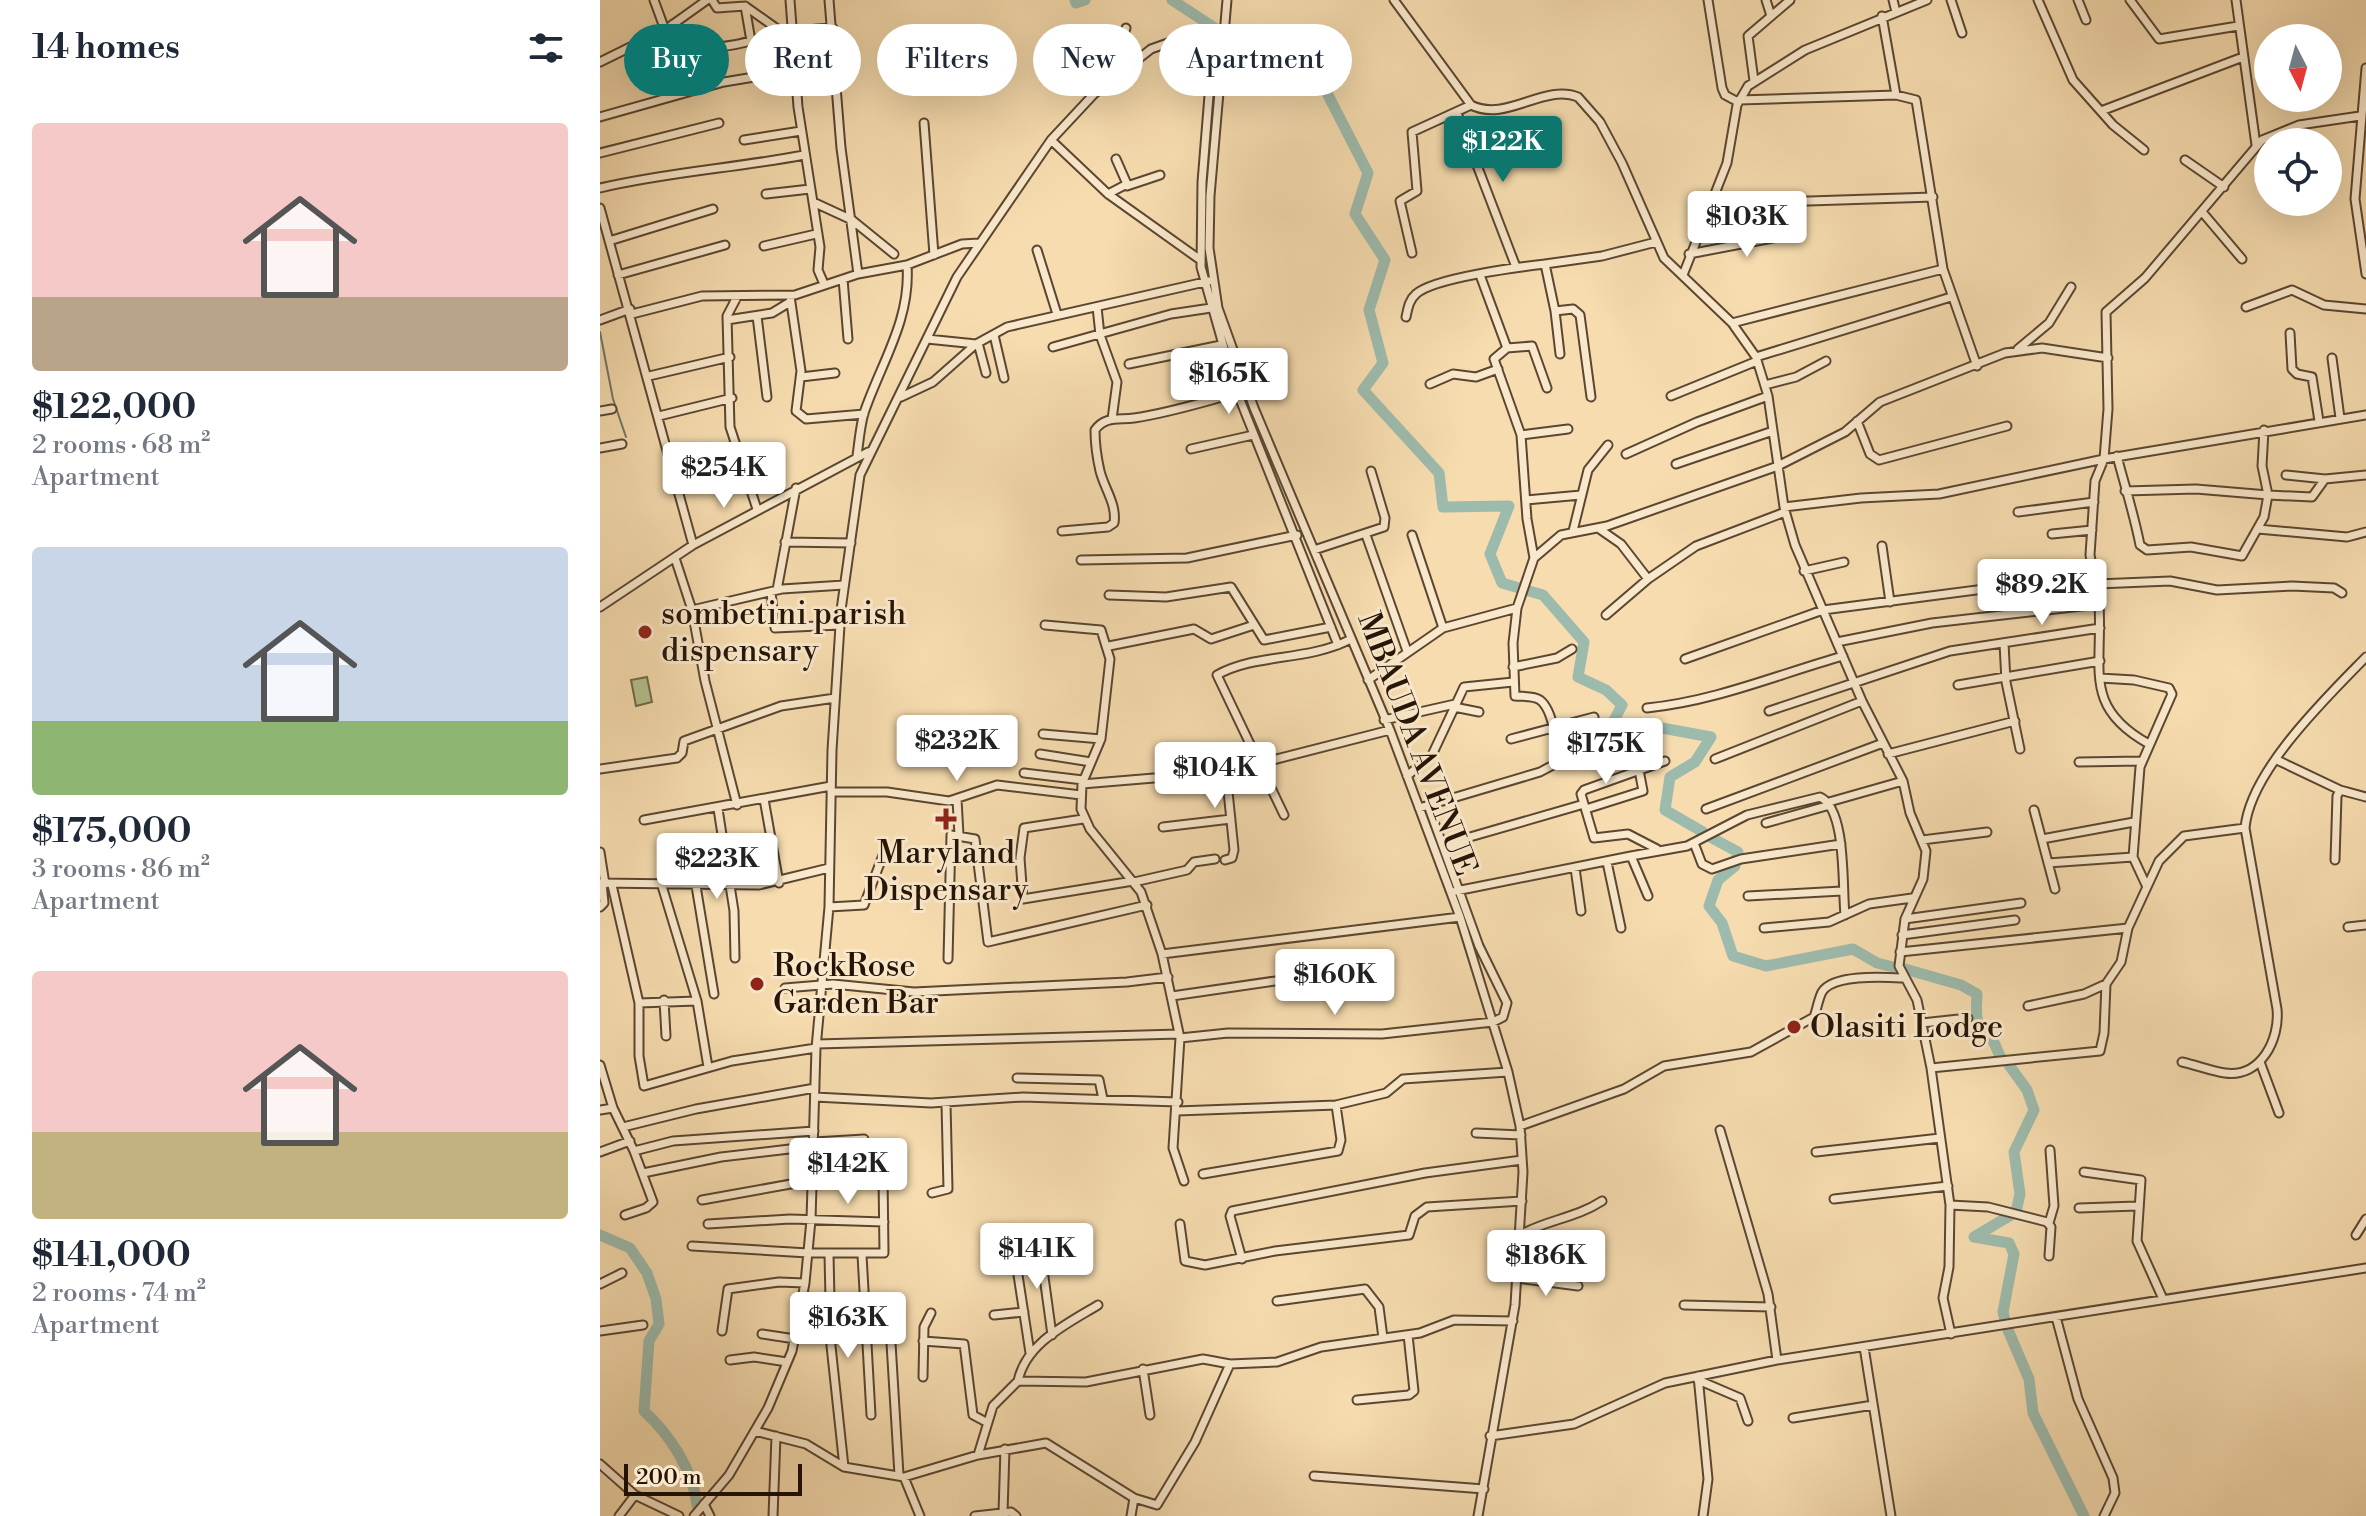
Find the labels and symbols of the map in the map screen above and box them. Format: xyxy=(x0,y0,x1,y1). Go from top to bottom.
north arrow xyxy=(2254,24,2342,112)
pin: $122K xyxy=(1447,116,1559,184)
pin: $103K xyxy=(1691,191,1803,259)
pin: $165K xyxy=(1173,348,1285,416)
pin: $254K xyxy=(668,442,780,510)
pin: $89.2K xyxy=(1977,559,2107,627)
place label: sombetini parish dispensary xyxy=(661,594,906,671)
street label: MBAUDA AVENUE xyxy=(1348,607,1486,881)
marker: sombetini parish dispensary xyxy=(636,623,654,641)
pin: $232K xyxy=(901,715,1013,783)
pin: $175K xyxy=(1550,718,1662,786)
pin: $104K xyxy=(1159,742,1271,810)
marker: Maryland Dispensary xyxy=(935,808,957,830)
pin: $223K xyxy=(661,833,773,901)
place label: Maryland Dispensary xyxy=(864,833,1028,910)
place label: RockRose Garden Bar xyxy=(773,946,939,1023)
pin: $160K xyxy=(1279,949,1391,1017)
marker: RockRose Garden Bar xyxy=(748,975,766,993)
place label: Olasiti Lodge xyxy=(1810,1007,2003,1047)
marker: Olasiti Lodge xyxy=(1785,1018,1803,1036)
pin: $142K xyxy=(792,1138,904,1206)
pin: $141K xyxy=(981,1223,1093,1291)
pin: $186K xyxy=(1490,1230,1602,1298)
pin: $163K xyxy=(792,1292,904,1360)
scale bar xyxy=(624,1460,802,1496)

